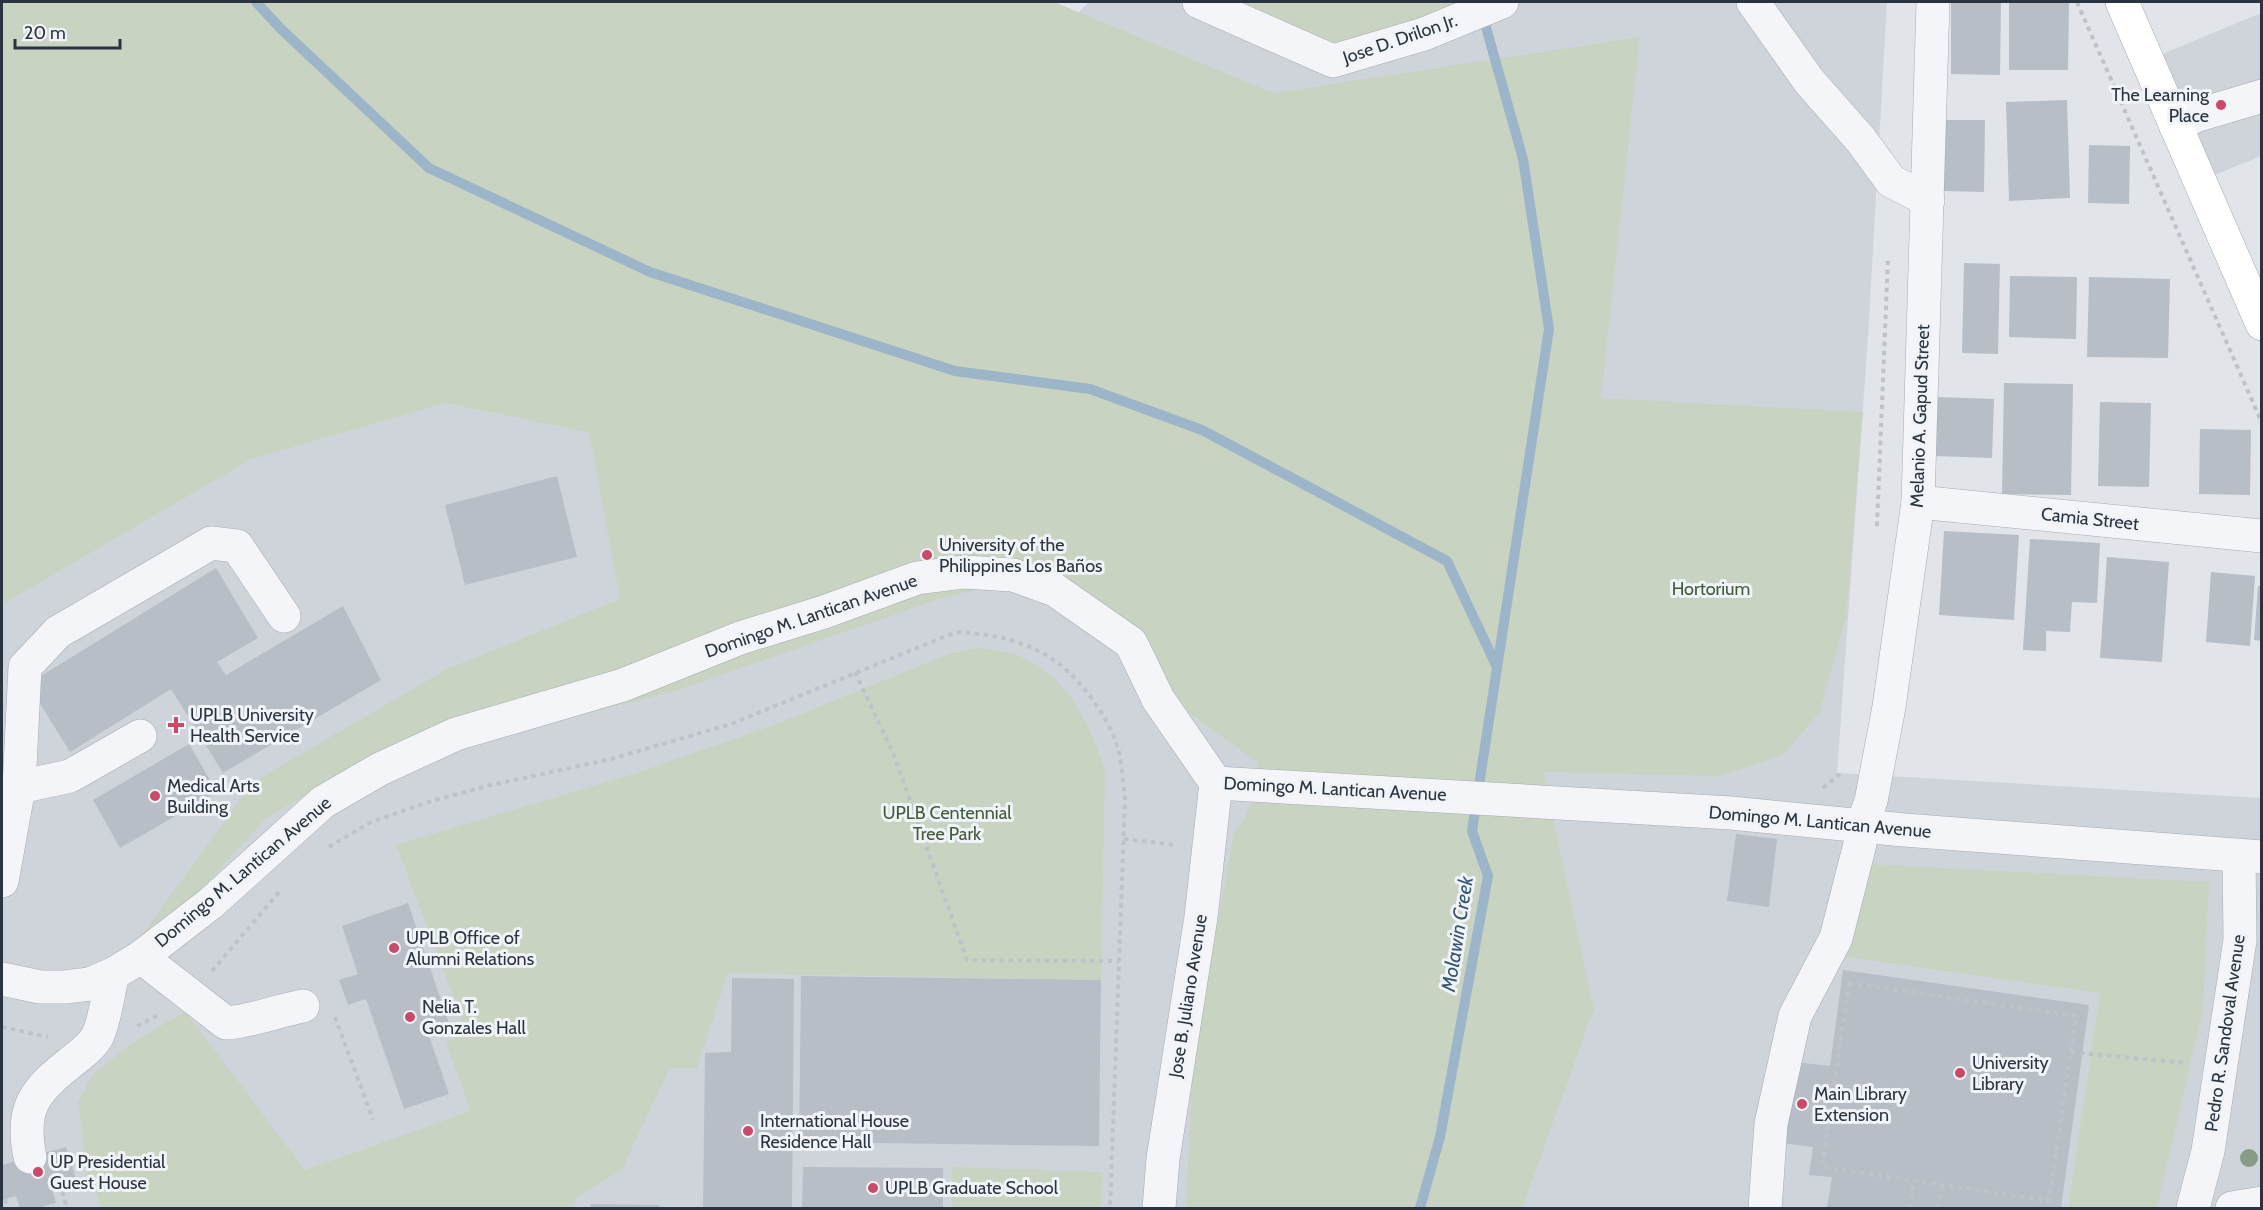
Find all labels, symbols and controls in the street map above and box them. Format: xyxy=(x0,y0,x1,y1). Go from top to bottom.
street label: Jose D. Drilon Jr. xyxy=(1339,9,1460,69)
scale bar xyxy=(15,12,120,50)
text: 20 m xyxy=(24,22,66,44)
place label: The Learning Place xyxy=(2111,84,2210,127)
marker: The Learning Place xyxy=(2214,98,2228,112)
street label: Melanio A. Gapud Street xyxy=(1906,324,1934,508)
street label: Camia Street xyxy=(2040,503,2140,535)
place label: University of the Philippines Los Baños xyxy=(939,534,1103,577)
marker: University of the Philippines Los Baños xyxy=(920,548,934,562)
street label: Domingo M. Lantican Avenue xyxy=(702,569,920,663)
park label: Hortorium xyxy=(1672,578,1750,600)
place label: UPLB University Health Service xyxy=(190,704,314,747)
marker: UPLB University Health Service xyxy=(167,716,185,734)
street label: Domingo M. Lantican Avenue xyxy=(1223,772,1447,806)
place label: Medical Arts Building xyxy=(167,775,260,818)
marker: Medical Arts Building xyxy=(148,789,162,803)
street label: Domingo M. Lantican Avenue xyxy=(150,792,336,952)
street label: Domingo M. Lantican Avenue xyxy=(1708,801,1932,843)
park label: UPLB Centennial Tree Park xyxy=(882,802,1012,845)
water label: Molawin Creek xyxy=(1436,873,1478,994)
street label: Jose B. Juliano Avenue xyxy=(1164,913,1212,1080)
place label: UPLB Office of Alumni Relations xyxy=(406,927,534,970)
street label: Pedro R. Sandoval Avenue xyxy=(2200,933,2250,1133)
marker: UPLB Office of Alumni Relations xyxy=(387,941,401,955)
place label: Nelia T. Gonzales Hall xyxy=(422,996,526,1039)
marker: Nelia T. Gonzales Hall xyxy=(403,1010,417,1024)
place label: University Library xyxy=(1972,1052,2049,1095)
marker: University Library xyxy=(1953,1066,1967,1080)
place label: Main Library Extension xyxy=(1814,1083,1907,1126)
marker: Main Library Extension xyxy=(1795,1097,1809,1111)
place label: International House Residence Hall xyxy=(760,1110,909,1153)
marker: International House Residence Hall xyxy=(741,1124,755,1138)
place label: UP Presidential Guest House xyxy=(50,1151,166,1194)
marker: UP Presidential Guest House xyxy=(31,1165,45,1179)
place label: UPLB Graduate School xyxy=(885,1177,1059,1199)
marker: UPLB Graduate School xyxy=(866,1181,880,1195)

